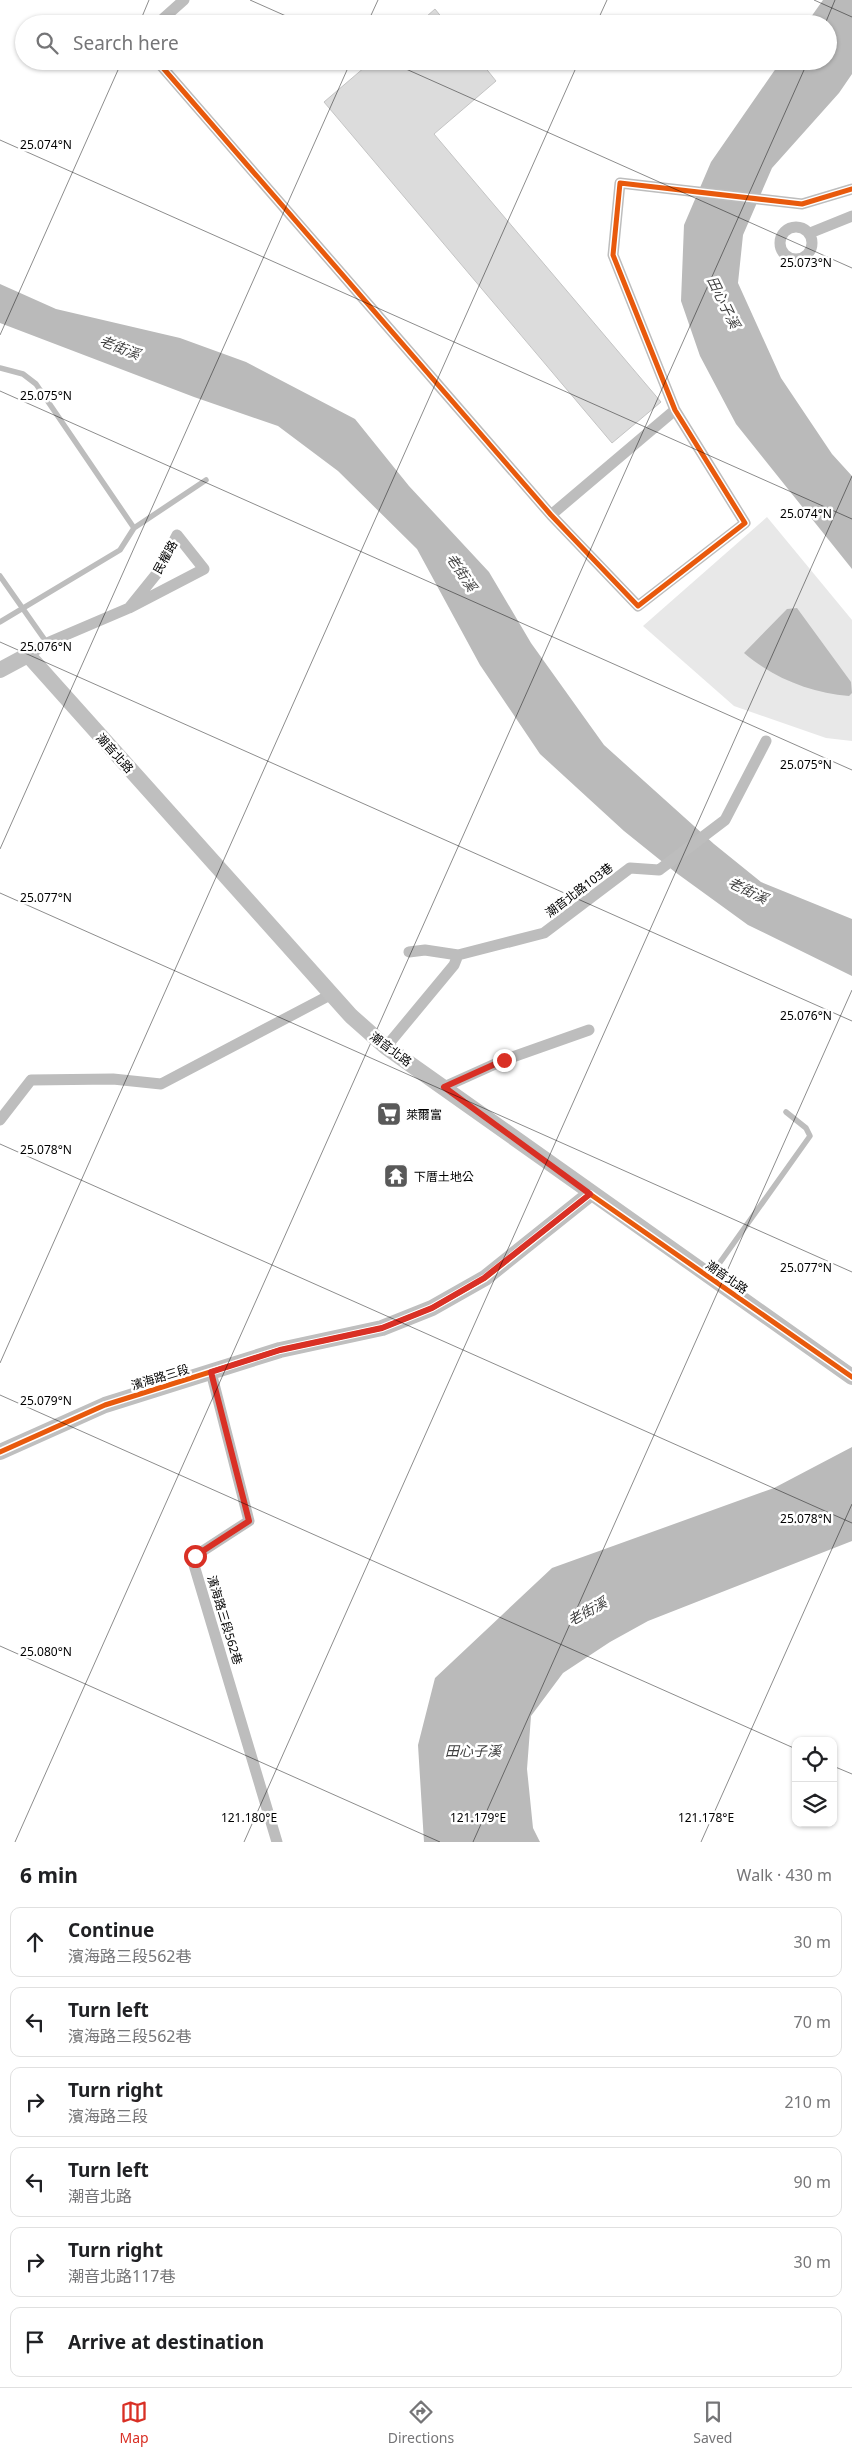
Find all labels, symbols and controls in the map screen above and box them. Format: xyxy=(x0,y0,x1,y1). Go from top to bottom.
search box xyxy=(15,15,837,70)
icon: search xyxy=(33,29,61,57)
text: Search here xyxy=(73,30,179,56)
text: 25.074°N xyxy=(20,136,72,153)
text: 25.073°N xyxy=(780,254,832,271)
water label: 田心子溪 xyxy=(703,273,746,333)
water label: 老街溪 xyxy=(97,331,145,364)
text: 25.075°N xyxy=(20,387,72,404)
text: 25.074°N xyxy=(780,505,832,522)
street label: 民權路 xyxy=(149,537,181,577)
water label: 老街溪 xyxy=(442,549,483,596)
text: 25.076°N xyxy=(20,638,72,655)
street label: 潮音北路 xyxy=(93,729,137,777)
text: 25.075°N xyxy=(780,756,832,773)
street label: 潮音北路103巷 xyxy=(542,859,616,921)
water label: 老街溪 xyxy=(725,872,773,909)
text: 25.077°N xyxy=(20,889,72,906)
text: 25.076°N xyxy=(780,1007,832,1024)
street label: 潮音北路 xyxy=(367,1028,415,1070)
route end xyxy=(493,1049,516,1072)
supermarket icon: 萊爾富 xyxy=(376,1101,402,1127)
place label: 萊爾富 xyxy=(406,1106,442,1123)
text: 25.078°N xyxy=(20,1141,72,1158)
temple icon: 下厝土地公 xyxy=(383,1163,409,1189)
place label: 下厝土地公 xyxy=(414,1168,474,1185)
street label: 潮音北路 xyxy=(702,1256,752,1298)
text: 25.077°N xyxy=(780,1259,832,1276)
street label: 濱海路三段 xyxy=(129,1360,191,1394)
text: 25.079°N xyxy=(20,1392,72,1409)
text: 25.078°N xyxy=(780,1510,832,1527)
route start xyxy=(184,1545,207,1568)
street label: 濱海路三段562巷 xyxy=(203,1573,247,1667)
water label: 老街溪 xyxy=(564,1592,612,1629)
text: 25.080°N xyxy=(20,1643,72,1660)
map controls xyxy=(792,1737,837,1827)
button: locate xyxy=(792,1737,837,1782)
water label: 田心子溪 xyxy=(445,1741,503,1760)
button: layers xyxy=(792,1782,837,1827)
text: 121.180°E xyxy=(221,1809,277,1826)
text: 121.179°E xyxy=(450,1809,506,1826)
text: 121.178°E xyxy=(678,1809,734,1826)
text: 6 min xyxy=(20,1861,78,1889)
text: Walk · 430 m xyxy=(737,1864,832,1886)
text: Continue xyxy=(68,1917,154,1943)
icon: ahead xyxy=(21,1928,49,1956)
text: 30 m xyxy=(794,1931,831,1953)
text: 濱海路三段562巷 xyxy=(68,1945,191,1967)
text: Turn left xyxy=(68,1997,149,2023)
icon: left xyxy=(21,2008,49,2036)
text: 70 m xyxy=(794,2011,831,2033)
text: 濱海路三段562巷 xyxy=(68,2025,191,2047)
text: Turn right xyxy=(68,2077,163,2103)
icon: right xyxy=(21,2088,49,2116)
text: 210 m xyxy=(784,2091,831,2113)
text: 濱海路三段 xyxy=(68,2105,148,2127)
text: Turn left xyxy=(68,2157,149,2183)
icon: left xyxy=(21,2168,49,2196)
text: 90 m xyxy=(794,2171,831,2193)
text: 潮音北路 xyxy=(68,2185,132,2207)
text: Turn right xyxy=(68,2237,163,2263)
icon: right xyxy=(21,2248,49,2276)
text: 30 m xyxy=(794,2251,831,2273)
text: 潮音北路117巷 xyxy=(68,2265,175,2287)
icon: arrive xyxy=(21,2328,49,2356)
text: Arrive at destination xyxy=(68,2329,264,2355)
tab: Map xyxy=(120,2398,149,2447)
tab: Directions xyxy=(388,2398,454,2447)
tab: Saved xyxy=(693,2398,732,2447)

